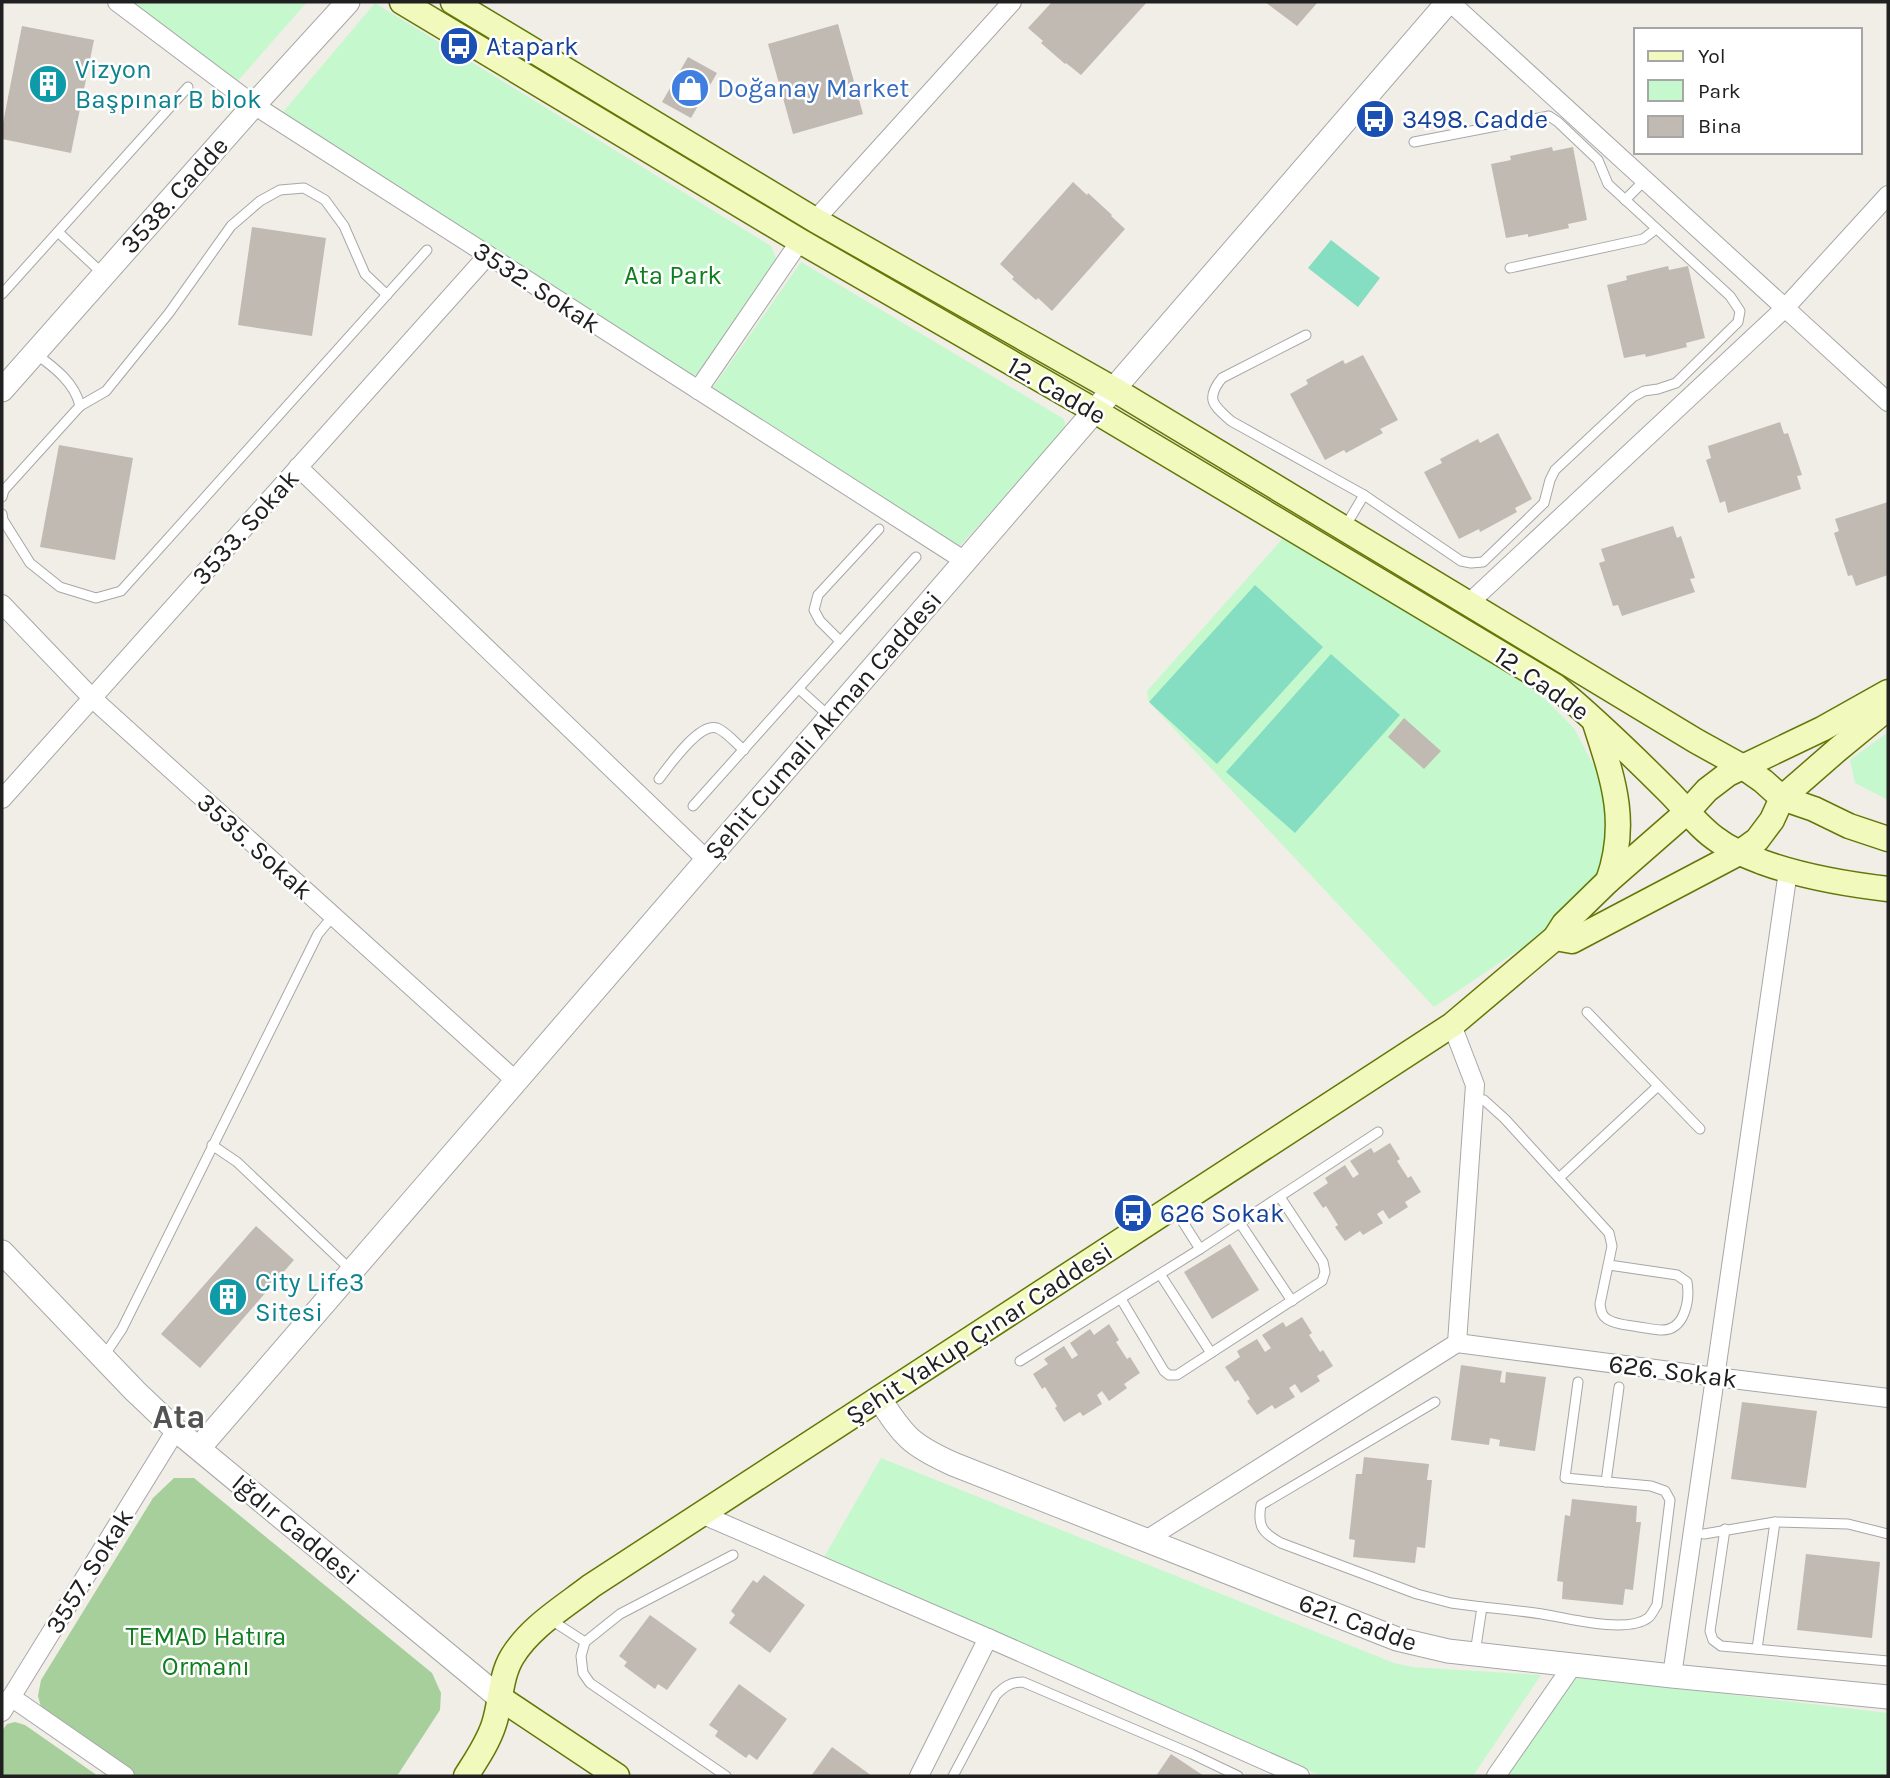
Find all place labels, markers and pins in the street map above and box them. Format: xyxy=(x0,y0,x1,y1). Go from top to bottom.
bus stop icon: Atapark xyxy=(438,25,480,67)
place label: Atapark xyxy=(486,31,579,62)
place label: Vizyon Başpınar B blok xyxy=(75,54,262,115)
building icon: Vizyon Başpınar B blok xyxy=(27,63,69,105)
shop icon: Doğanay Market xyxy=(669,67,711,109)
place label: Doğanay Market xyxy=(717,73,909,104)
bus stop icon: 3498. Cadde xyxy=(1354,98,1396,140)
place label: 3498. Cadde xyxy=(1402,104,1548,135)
bus stop icon: 626 Sokak xyxy=(1112,1192,1154,1234)
place label: 626 Sokak xyxy=(1160,1198,1285,1229)
place label: City Life3 Sitesi xyxy=(255,1267,364,1328)
building icon: City Life3 Sitesi xyxy=(207,1276,249,1318)

